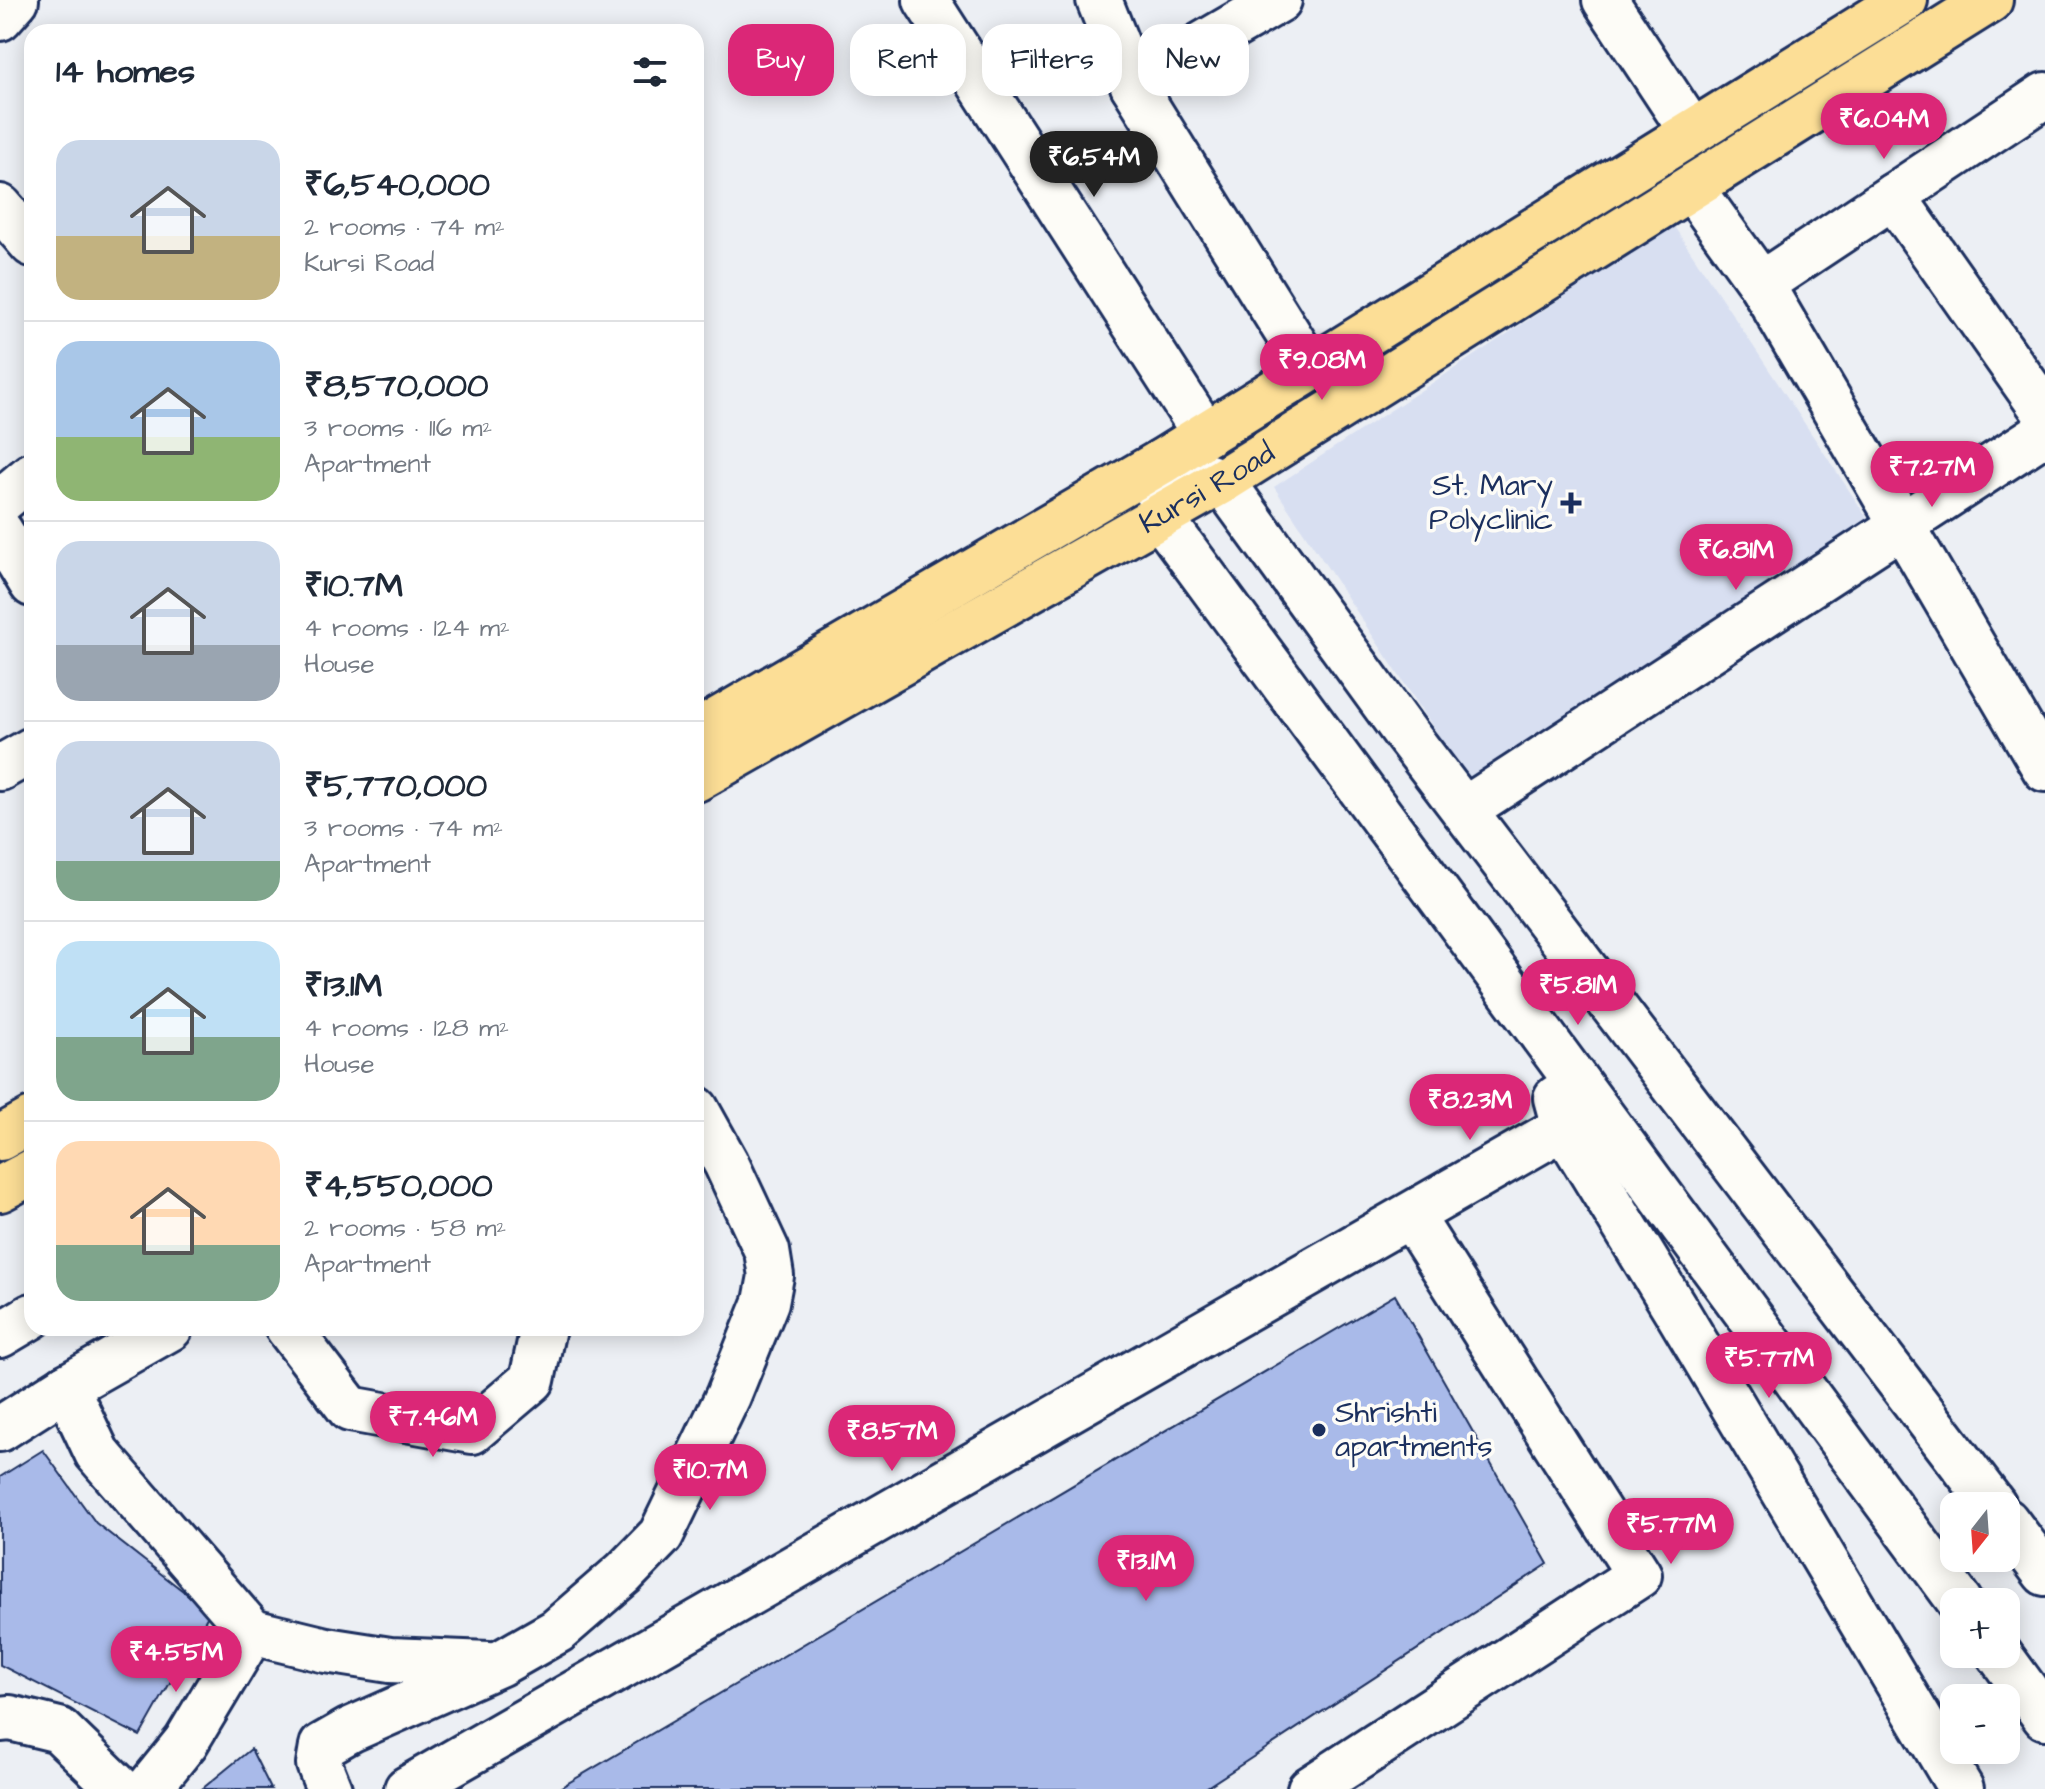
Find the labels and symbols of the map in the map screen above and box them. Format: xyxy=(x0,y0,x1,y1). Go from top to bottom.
pin: ₹6.04M xyxy=(1819,93,1949,161)
pin: ₹6.54M xyxy=(1029,131,1159,199)
pin: ₹9.08M xyxy=(1257,334,1387,402)
street label: Kursi Road xyxy=(1132,432,1283,545)
pin: ₹7.27M xyxy=(1867,441,1997,509)
place label: St. Mary Polyclinic xyxy=(1429,465,1553,542)
marker: St. Mary Polyclinic xyxy=(1560,492,1582,514)
pin: ₹6.81M xyxy=(1671,524,1801,592)
pin: ₹5.81M xyxy=(1513,959,1643,1027)
pin: ₹8.23M xyxy=(1405,1074,1535,1142)
pin: ₹5.77M xyxy=(1704,1332,1834,1400)
pin: ₹7.46M xyxy=(368,1391,498,1459)
place label: Shrishti apartments xyxy=(1335,1392,1493,1468)
pin: ₹8.57M xyxy=(827,1405,957,1473)
marker: Shrishti apartments xyxy=(1310,1421,1328,1439)
pin: ₹10.7M xyxy=(645,1444,775,1512)
north arrow xyxy=(1940,1492,2020,1572)
pin: ₹5.77M xyxy=(1606,1498,1736,1566)
pin: ₹13.1M xyxy=(1081,1535,1211,1603)
pin: ₹4.55M xyxy=(111,1626,241,1694)

